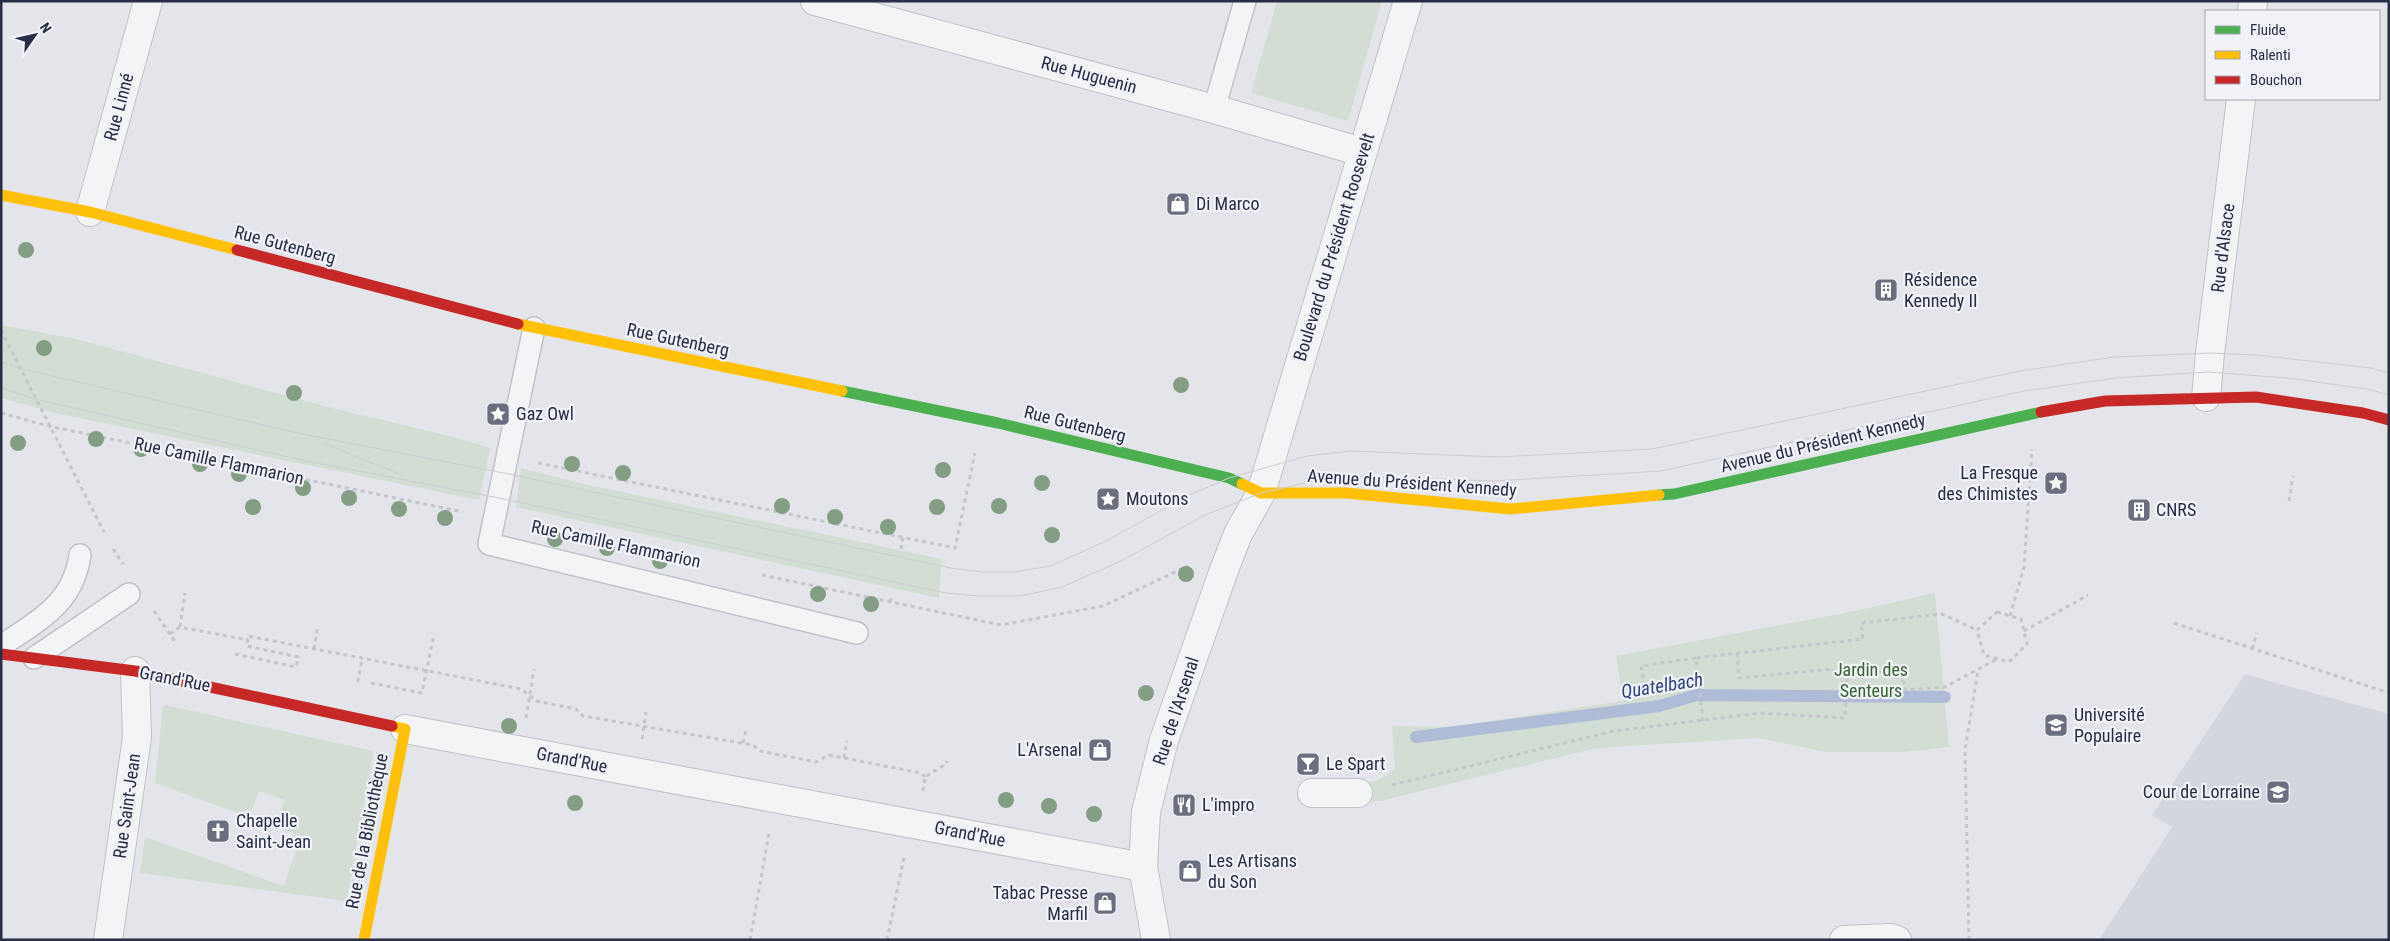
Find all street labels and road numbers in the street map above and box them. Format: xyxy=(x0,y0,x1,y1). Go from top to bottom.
street label: Rue Huguenin xyxy=(1039,52,1139,97)
street label: Rue Linné xyxy=(99,71,138,143)
street label: Boulevard du Président Roosevelt xyxy=(1289,130,1378,364)
street label: Rue d'Alsace xyxy=(2207,202,2238,294)
street label: Rue Gutenberg xyxy=(232,221,338,268)
street label: Rue Gutenberg xyxy=(625,318,731,361)
street label: Rue Gutenberg xyxy=(1022,401,1128,446)
street label: Avenue du Président Kennedy xyxy=(1718,409,1928,476)
street label: Rue Camille Flammarion xyxy=(132,432,306,489)
street label: Avenue du Président Kennedy xyxy=(1307,465,1518,500)
street label: Rue Camille Flammarion xyxy=(529,515,703,572)
street label: Rue de l'Arsenal xyxy=(1148,654,1203,768)
street label: Grand'Rue xyxy=(138,661,212,696)
street label: Grand'Rue xyxy=(535,742,609,777)
street label: Rue de la Bibliothèque xyxy=(341,751,392,910)
street label: Rue Saint-Jean xyxy=(109,752,144,860)
street label: Grand'Rue xyxy=(933,816,1007,851)

